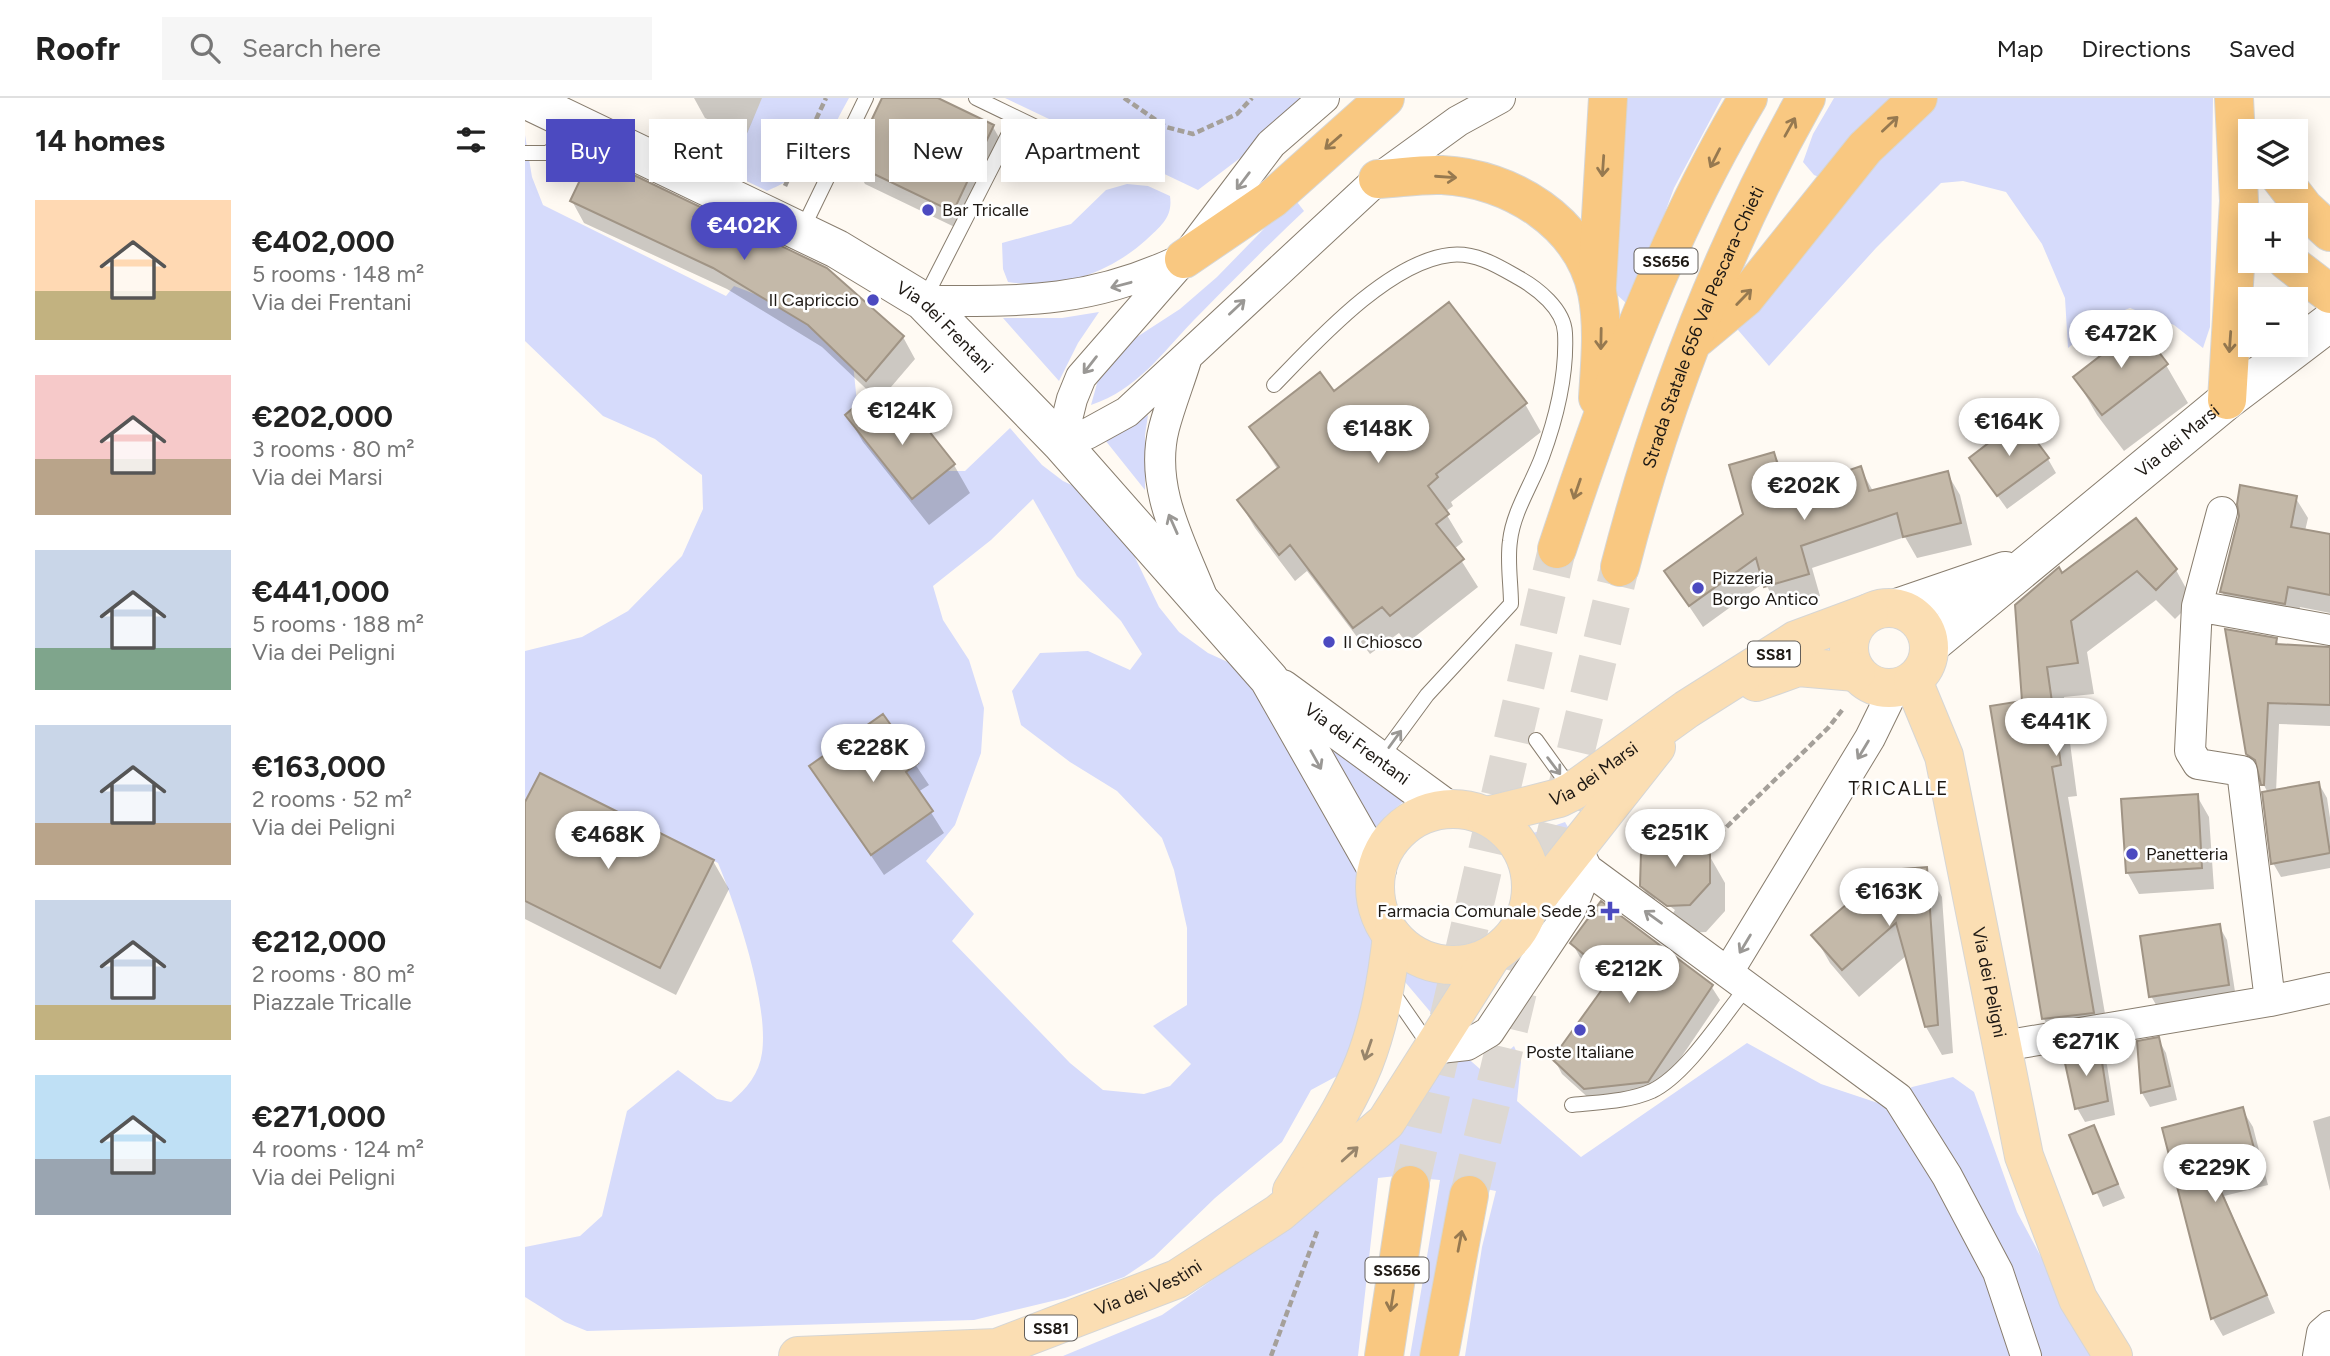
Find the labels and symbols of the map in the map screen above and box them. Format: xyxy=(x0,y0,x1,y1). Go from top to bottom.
one-way arrow xyxy=(1881,116,1899,133)
one-way arrow xyxy=(1784,117,1797,138)
one-way arrow xyxy=(1325,134,1343,150)
one-way arrow xyxy=(1708,147,1721,168)
one-way arrow xyxy=(1596,154,1609,177)
one-way arrow xyxy=(1434,171,1457,184)
one-way arrow xyxy=(1235,172,1250,190)
street label: Strada Statale 656 Val Pescara-Chieti xyxy=(1638,183,1769,471)
place label: Bar Tricalle xyxy=(942,199,1029,221)
pin: €402K xyxy=(695,202,793,262)
marker: Bar Tricalle xyxy=(920,202,936,218)
road number: SS656 xyxy=(1635,248,1697,274)
street label: Via dei Frentani xyxy=(892,276,998,377)
one-way arrow xyxy=(1110,279,1132,292)
place label: Il Capriccio xyxy=(769,289,859,311)
one-way arrow xyxy=(1735,289,1752,306)
marker: Il Capriccio xyxy=(865,292,881,308)
one-way arrow xyxy=(1228,299,1245,316)
pin: €472K xyxy=(2072,310,2170,370)
one-way arrow xyxy=(1594,328,1607,351)
one-way arrow xyxy=(2223,331,2236,353)
one-way arrow xyxy=(1083,355,1098,373)
pin: €124K xyxy=(853,388,951,447)
pin: €164K xyxy=(1960,398,2058,458)
street label: Via dei Marsi xyxy=(2131,400,2224,482)
pin: €148K xyxy=(1329,406,1427,465)
pin: €202K xyxy=(1755,462,1853,522)
one-way arrow xyxy=(1569,478,1582,500)
one-way arrow xyxy=(1166,514,1179,536)
place label: Pizzeria Borgo Antico xyxy=(1712,567,1818,610)
marker: Pizzeria Borgo Antico xyxy=(1690,580,1706,596)
place label: Il Chiosco xyxy=(1343,631,1423,653)
marker: Il Chiosco xyxy=(1321,634,1337,650)
road number: SS81 xyxy=(1748,642,1800,666)
street label: Via dei Frentani xyxy=(1300,698,1414,790)
pin: €441K xyxy=(2007,698,2105,758)
pin: €228K xyxy=(824,724,922,784)
one-way arrow xyxy=(1388,730,1402,749)
street label: Via dei Marsi xyxy=(1547,737,1642,811)
one-way arrow xyxy=(1856,739,1870,759)
one-way arrow xyxy=(1309,749,1323,769)
one-way arrow xyxy=(1547,756,1562,775)
district label: TRICALLE xyxy=(1848,777,1950,800)
pin: €251K xyxy=(1626,810,1724,869)
pin: €468K xyxy=(559,812,657,871)
place label: Panetteria xyxy=(2146,843,2228,865)
marker: Panetteria xyxy=(2124,846,2140,862)
pin: €163K xyxy=(1840,868,1938,928)
place label: Farmacia Comunale Sede 3 xyxy=(1377,900,1596,922)
marker: Farmacia Comunale Sede 3 xyxy=(1602,903,1618,919)
one-way arrow xyxy=(1644,910,1663,925)
street label: Via dei Peligni xyxy=(1967,925,2011,1040)
one-way arrow xyxy=(1737,933,1751,953)
pin: €212K xyxy=(1580,946,1678,1005)
pin: €271K xyxy=(2037,1018,2135,1078)
marker: Poste Italiane xyxy=(1572,1022,1588,1038)
one-way arrow xyxy=(1361,1039,1374,1061)
place label: Poste Italiane xyxy=(1526,1041,1634,1063)
pin: €229K xyxy=(2166,1144,2264,1204)
one-way arrow xyxy=(1341,1146,1359,1162)
one-way arrow xyxy=(1454,1230,1468,1253)
street label: Via dei Vestini xyxy=(1092,1255,1206,1320)
road number: SS656 xyxy=(1365,1258,1428,1282)
one-way arrow xyxy=(1385,1289,1398,1311)
road number: SS81 xyxy=(1025,1316,1077,1340)

